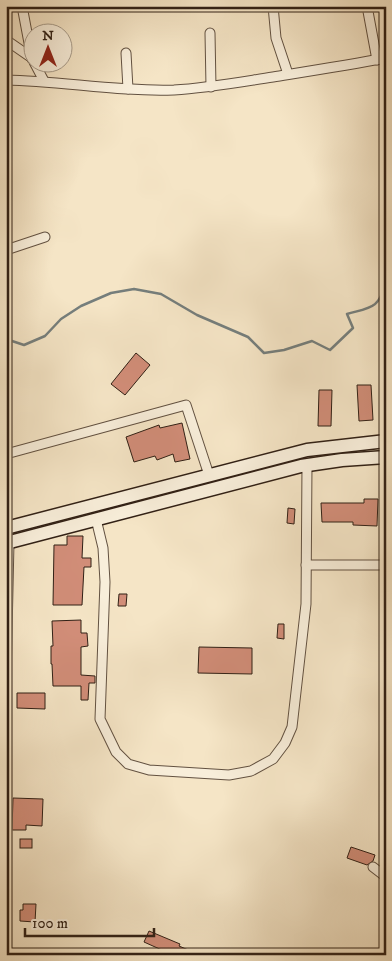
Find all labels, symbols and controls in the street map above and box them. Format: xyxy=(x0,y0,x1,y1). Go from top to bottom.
north arrow xyxy=(22,22,72,72)
text: N xyxy=(42,27,54,45)
scale bar xyxy=(25,906,154,938)
text: 100 m xyxy=(32,914,68,933)

